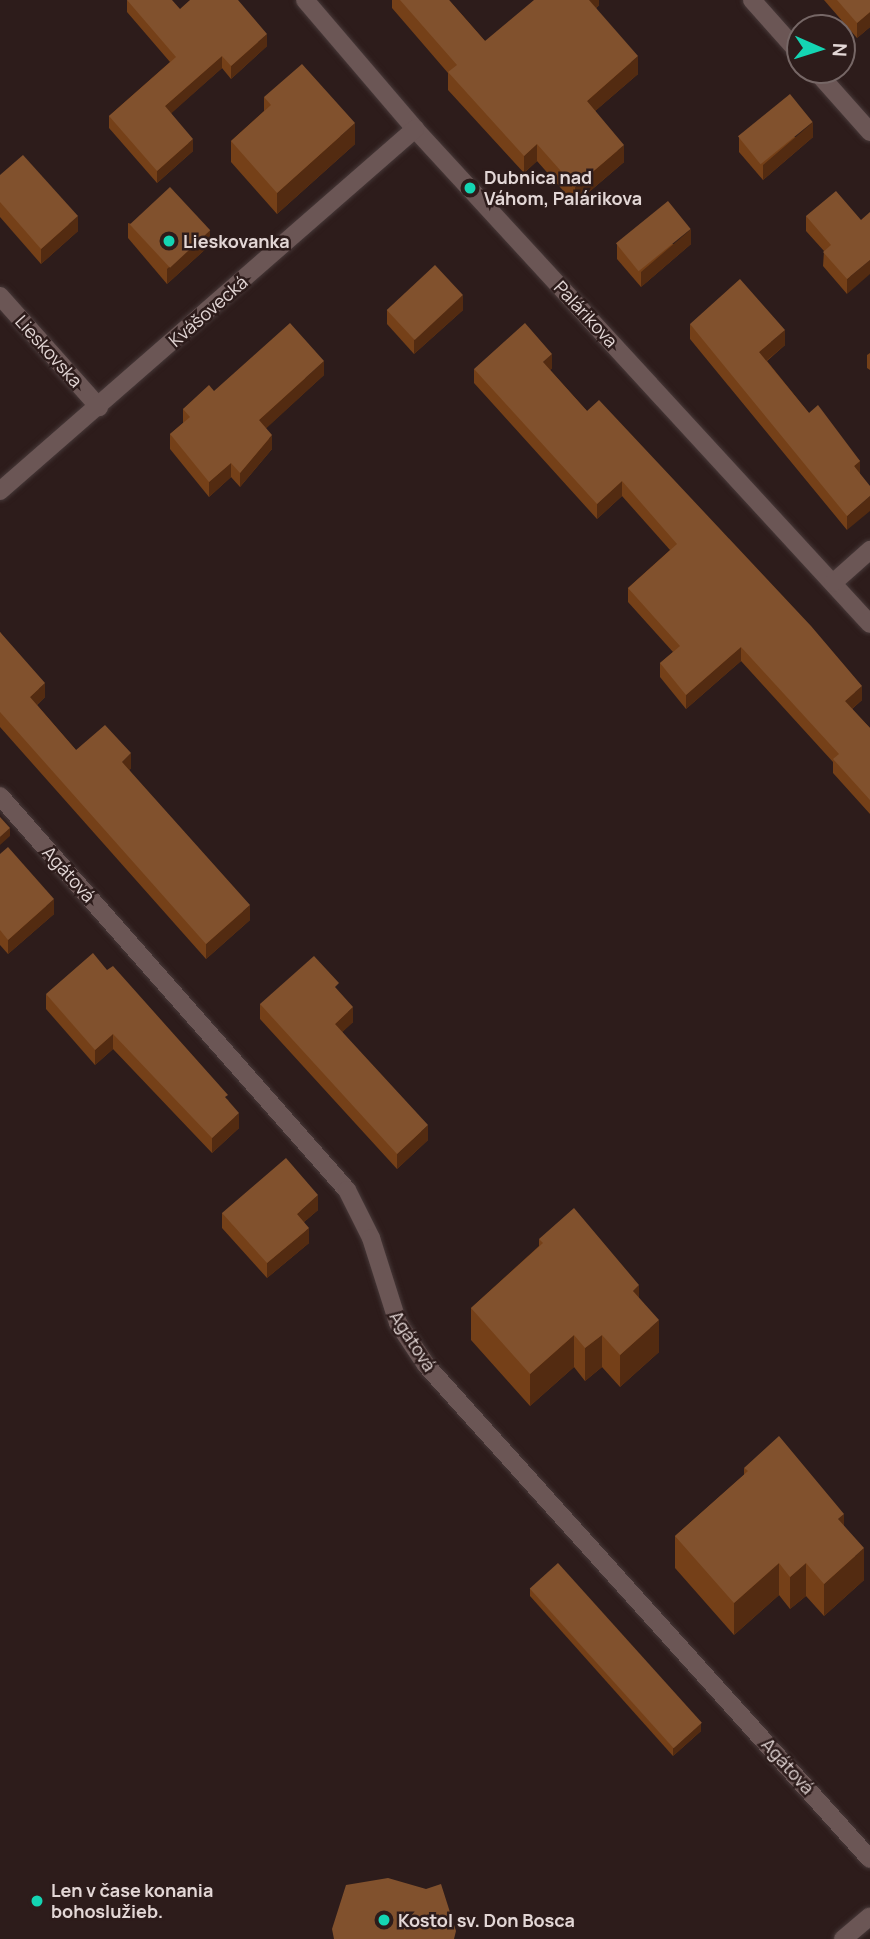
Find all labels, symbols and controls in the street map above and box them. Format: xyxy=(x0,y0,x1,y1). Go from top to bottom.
north arrow xyxy=(786,14,856,84)
text: N xyxy=(827,42,853,57)
place label: Dubnica nad Váhom, Palárikova xyxy=(484,167,642,210)
marker: Dubnica nad Váhom, Palárikova xyxy=(462,180,478,196)
place label: Lieskovanka xyxy=(183,230,290,252)
marker: Lieskovanka xyxy=(161,233,177,249)
street label: Kvášovecká xyxy=(164,271,252,351)
street label: Palárikova xyxy=(550,276,622,352)
street label: Lieskovska xyxy=(11,310,87,392)
street label: Agátová xyxy=(38,842,100,906)
street label: Agátová xyxy=(385,1307,441,1375)
street label: Agátová xyxy=(757,1734,819,1798)
place label: Len v čase konania bohoslužieb. xyxy=(51,1880,213,1923)
marker: Len v čase konania bohoslužieb. xyxy=(29,1893,45,1909)
place label: Kostol sv. Don Bosca xyxy=(398,1909,575,1931)
marker: Kostol sv. Don Bosca xyxy=(376,1912,392,1928)

